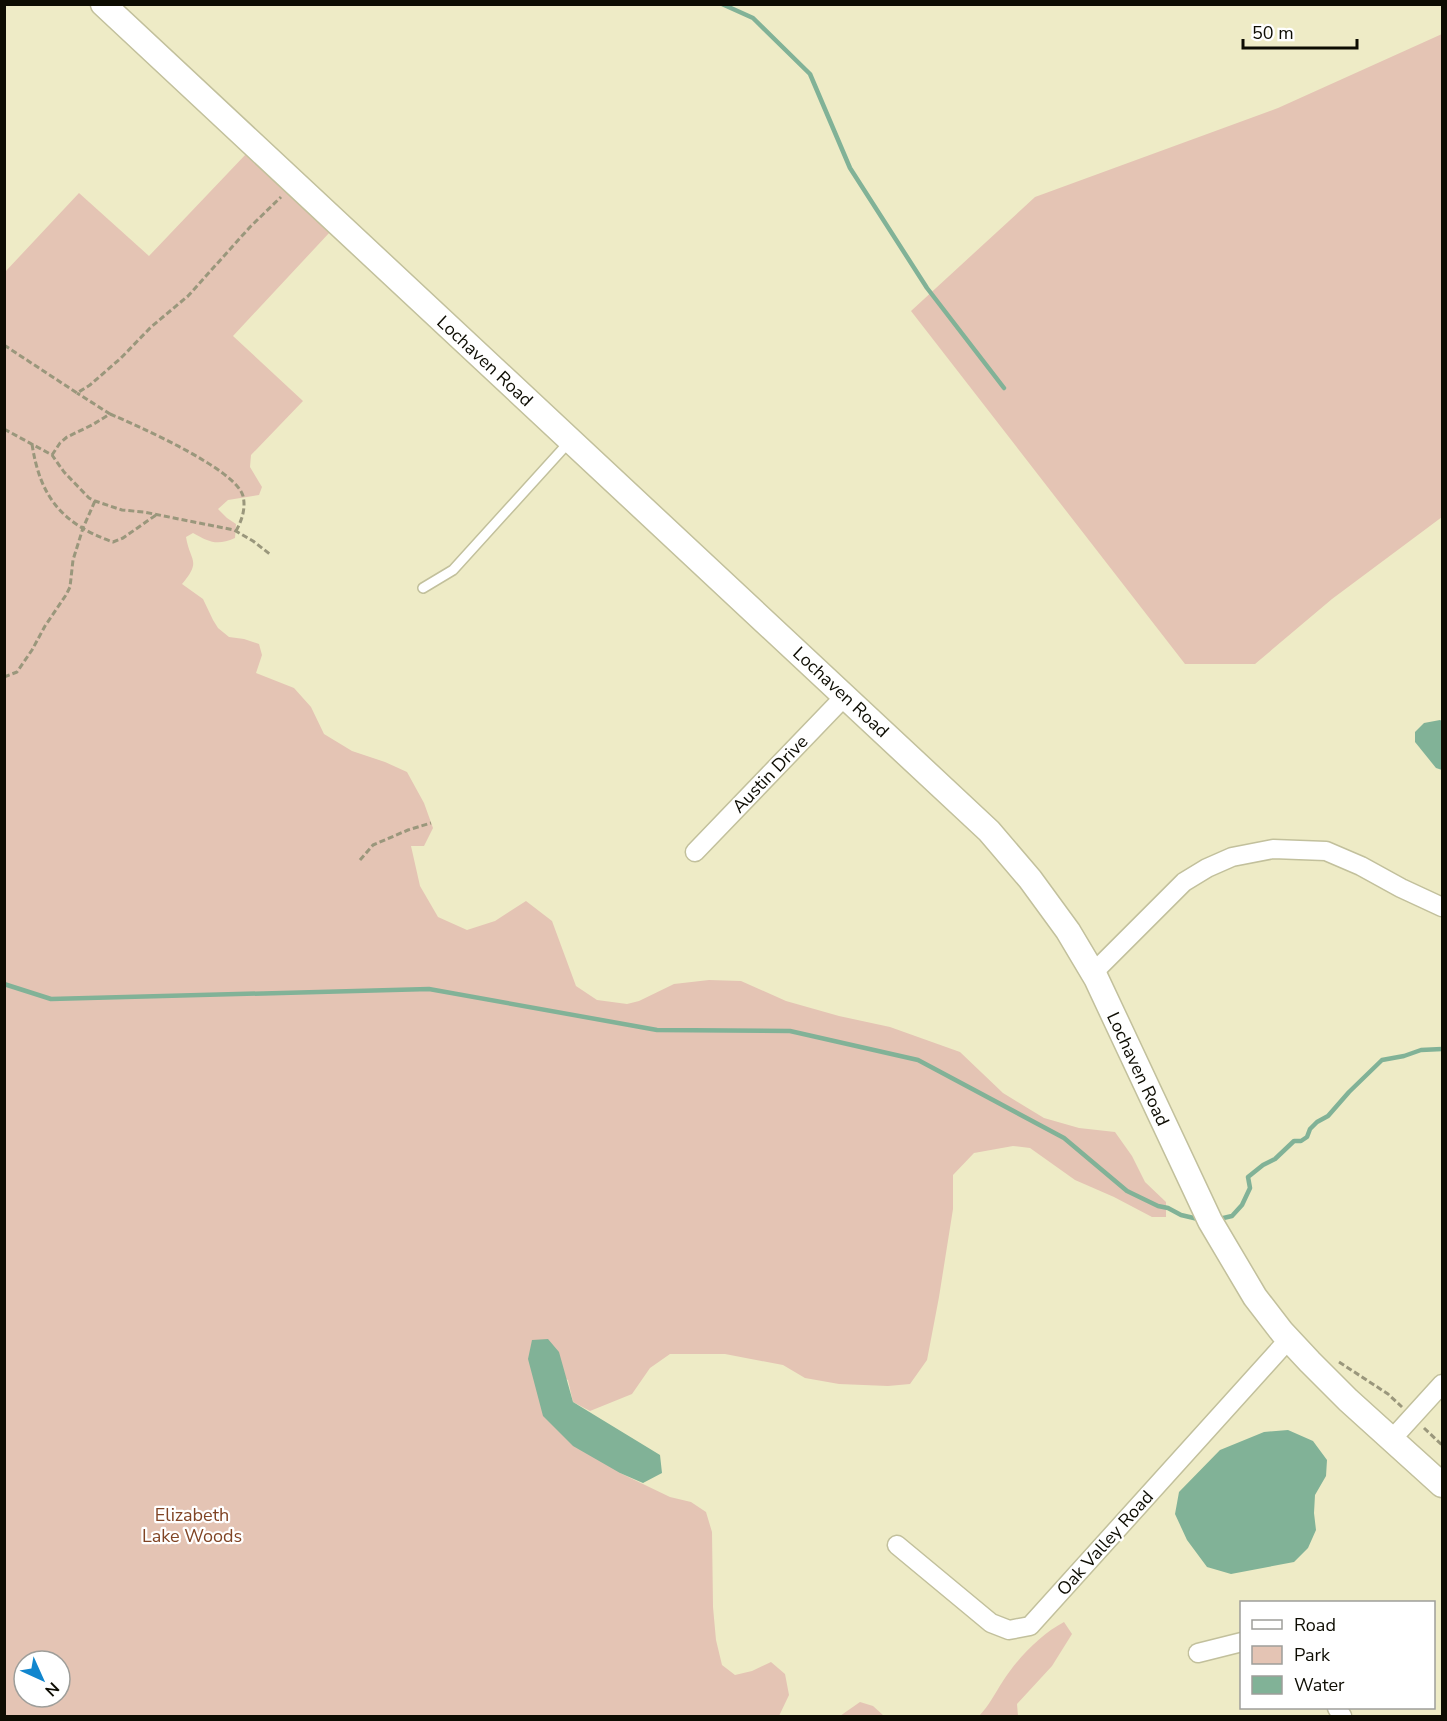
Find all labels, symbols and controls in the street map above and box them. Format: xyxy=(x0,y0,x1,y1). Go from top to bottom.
scale bar xyxy=(1243,12,1357,50)
text: 50 m xyxy=(1252,21,1294,45)
street label: Lochaven Road xyxy=(432,310,538,412)
street label: Lochaven Road xyxy=(788,641,894,743)
street label: Austin Drive xyxy=(727,730,813,818)
street label: Lochaven Road xyxy=(1101,1008,1175,1130)
street label: Oak Valley Road xyxy=(1051,1485,1159,1601)
park label: Elizabeth Lake Woods xyxy=(142,1503,242,1548)
legend xyxy=(1240,1601,1435,1709)
text: Road xyxy=(1294,1613,1336,1637)
text: Park xyxy=(1294,1643,1331,1667)
north arrow xyxy=(12,1649,72,1709)
text: Water xyxy=(1294,1673,1345,1697)
text: N xyxy=(40,1677,64,1701)

